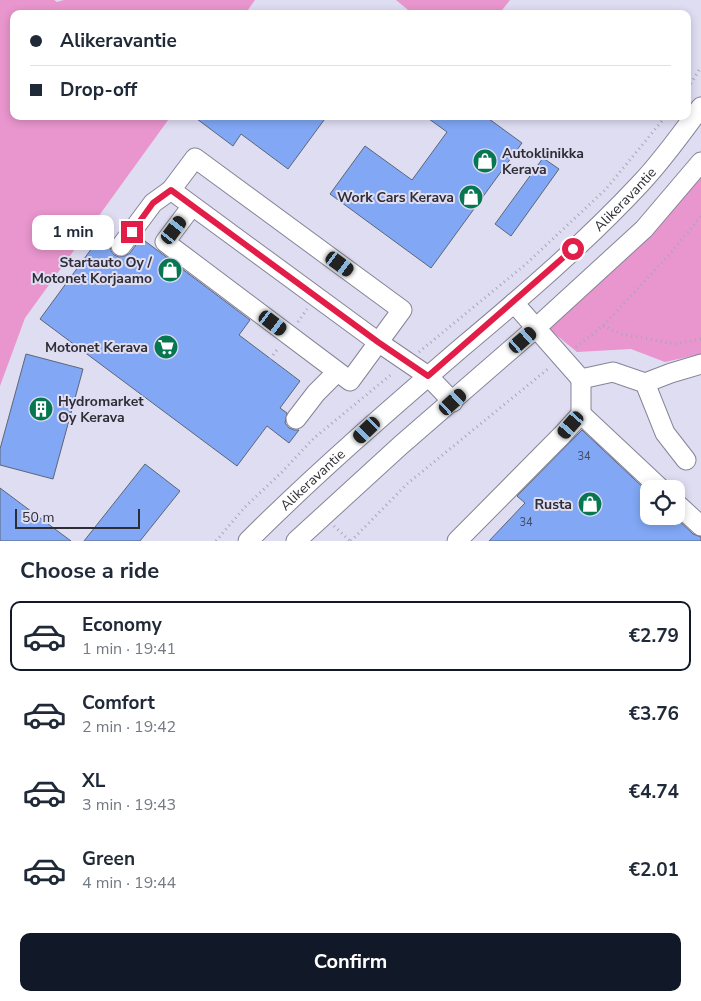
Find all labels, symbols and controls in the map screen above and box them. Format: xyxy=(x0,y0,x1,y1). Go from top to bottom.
text: Alikeravantie xyxy=(60,28,177,54)
text: Drop-off xyxy=(60,77,137,103)
place label: Autoklinikka Kerava xyxy=(502,144,584,179)
shop icon: Autoklinikka Kerava xyxy=(472,148,498,174)
street label: Alikeravantie xyxy=(590,163,660,235)
shop icon: Work Cars Kerava xyxy=(458,184,484,210)
place label: Work Cars Kerava xyxy=(337,188,454,207)
callout: 1 min xyxy=(32,214,114,250)
car xyxy=(158,214,189,246)
text: 1 min xyxy=(52,221,94,243)
route end xyxy=(121,221,143,243)
route start xyxy=(562,238,584,260)
car xyxy=(323,249,356,279)
place label: Startauto Oy / Motonet Korjaamo xyxy=(32,253,153,288)
shop icon: Startauto Oy / Motonet Korjaamo xyxy=(157,257,183,283)
car xyxy=(256,308,289,338)
car xyxy=(506,324,539,356)
supermarket icon: Motonet Kerava xyxy=(153,334,179,360)
place label: Motonet Kerava xyxy=(45,338,148,357)
car xyxy=(436,386,469,418)
place label: Hydromarket Oy Kerava xyxy=(58,392,144,427)
building icon: Hydromarket Oy Kerava xyxy=(28,396,54,422)
car xyxy=(555,409,586,441)
car xyxy=(350,414,383,446)
street label: Alikeravantie xyxy=(276,445,349,514)
house number: 34 xyxy=(577,449,591,464)
map controls xyxy=(640,480,685,525)
button: locate xyxy=(640,480,685,525)
shop icon: Rusta xyxy=(577,491,603,517)
place label: Rusta xyxy=(534,495,572,514)
scale bar xyxy=(15,506,140,529)
text: 50 m xyxy=(22,508,54,527)
house number: 34 xyxy=(519,515,533,530)
text: Choose a ride xyxy=(20,556,159,586)
text: Economy xyxy=(82,612,162,638)
icon: car xyxy=(22,614,67,659)
text: €2.79 xyxy=(629,623,679,649)
text: 1 min · 19:41 xyxy=(82,638,176,660)
text: Comfort xyxy=(82,690,155,716)
icon: car xyxy=(22,692,67,737)
text: €3.76 xyxy=(629,701,679,727)
text: 2 min · 19:42 xyxy=(82,716,176,738)
text: XL xyxy=(82,768,105,794)
icon: car xyxy=(22,770,67,815)
text: €4.74 xyxy=(629,779,679,805)
text: 3 min · 19:43 xyxy=(82,794,176,816)
text: Green xyxy=(82,846,135,872)
icon: car xyxy=(22,848,67,893)
text: €2.01 xyxy=(629,857,679,883)
text: 4 min · 19:44 xyxy=(82,872,176,894)
button: Confirm xyxy=(20,933,681,991)

